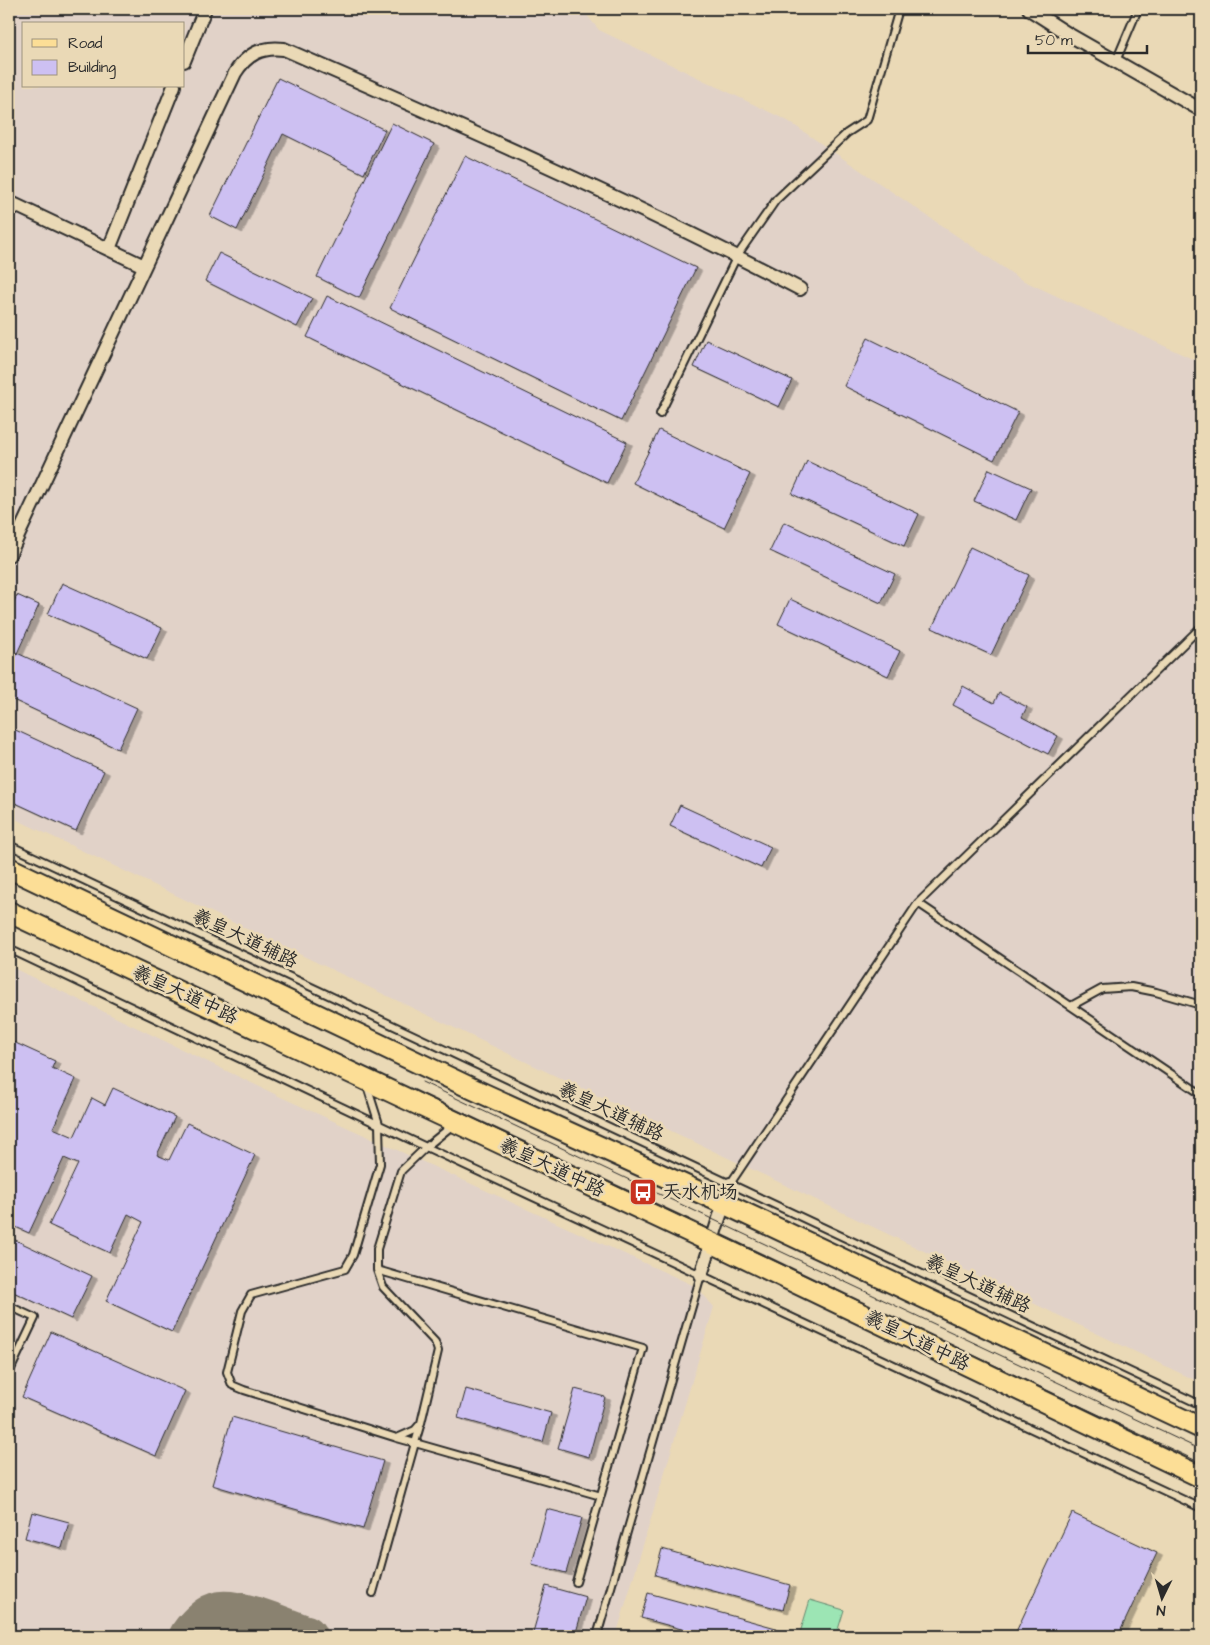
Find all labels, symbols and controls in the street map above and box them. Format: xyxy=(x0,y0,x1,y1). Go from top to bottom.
legend xyxy=(22,22,185,88)
scale bar xyxy=(1028,22,1146,54)
text: 50 m xyxy=(1035,30,1073,51)
text: Road xyxy=(68,33,103,54)
text: Building xyxy=(68,57,116,79)
street label: 羲皇大道辅路 xyxy=(188,903,302,975)
street label: 羲皇大道中路 xyxy=(128,959,242,1031)
street label: 羲皇大道辅路 xyxy=(554,1076,668,1148)
street label: 羲皇大道中路 xyxy=(495,1132,609,1204)
bus stop icon: 天水机场 xyxy=(628,1177,658,1207)
place label: 天水机场 xyxy=(662,1179,738,1206)
street label: 羲皇大道辅路 xyxy=(921,1248,1035,1320)
street label: 羲皇大道中路 xyxy=(860,1304,974,1378)
north arrow xyxy=(1138,1572,1188,1622)
text: N xyxy=(1155,1600,1166,1620)

